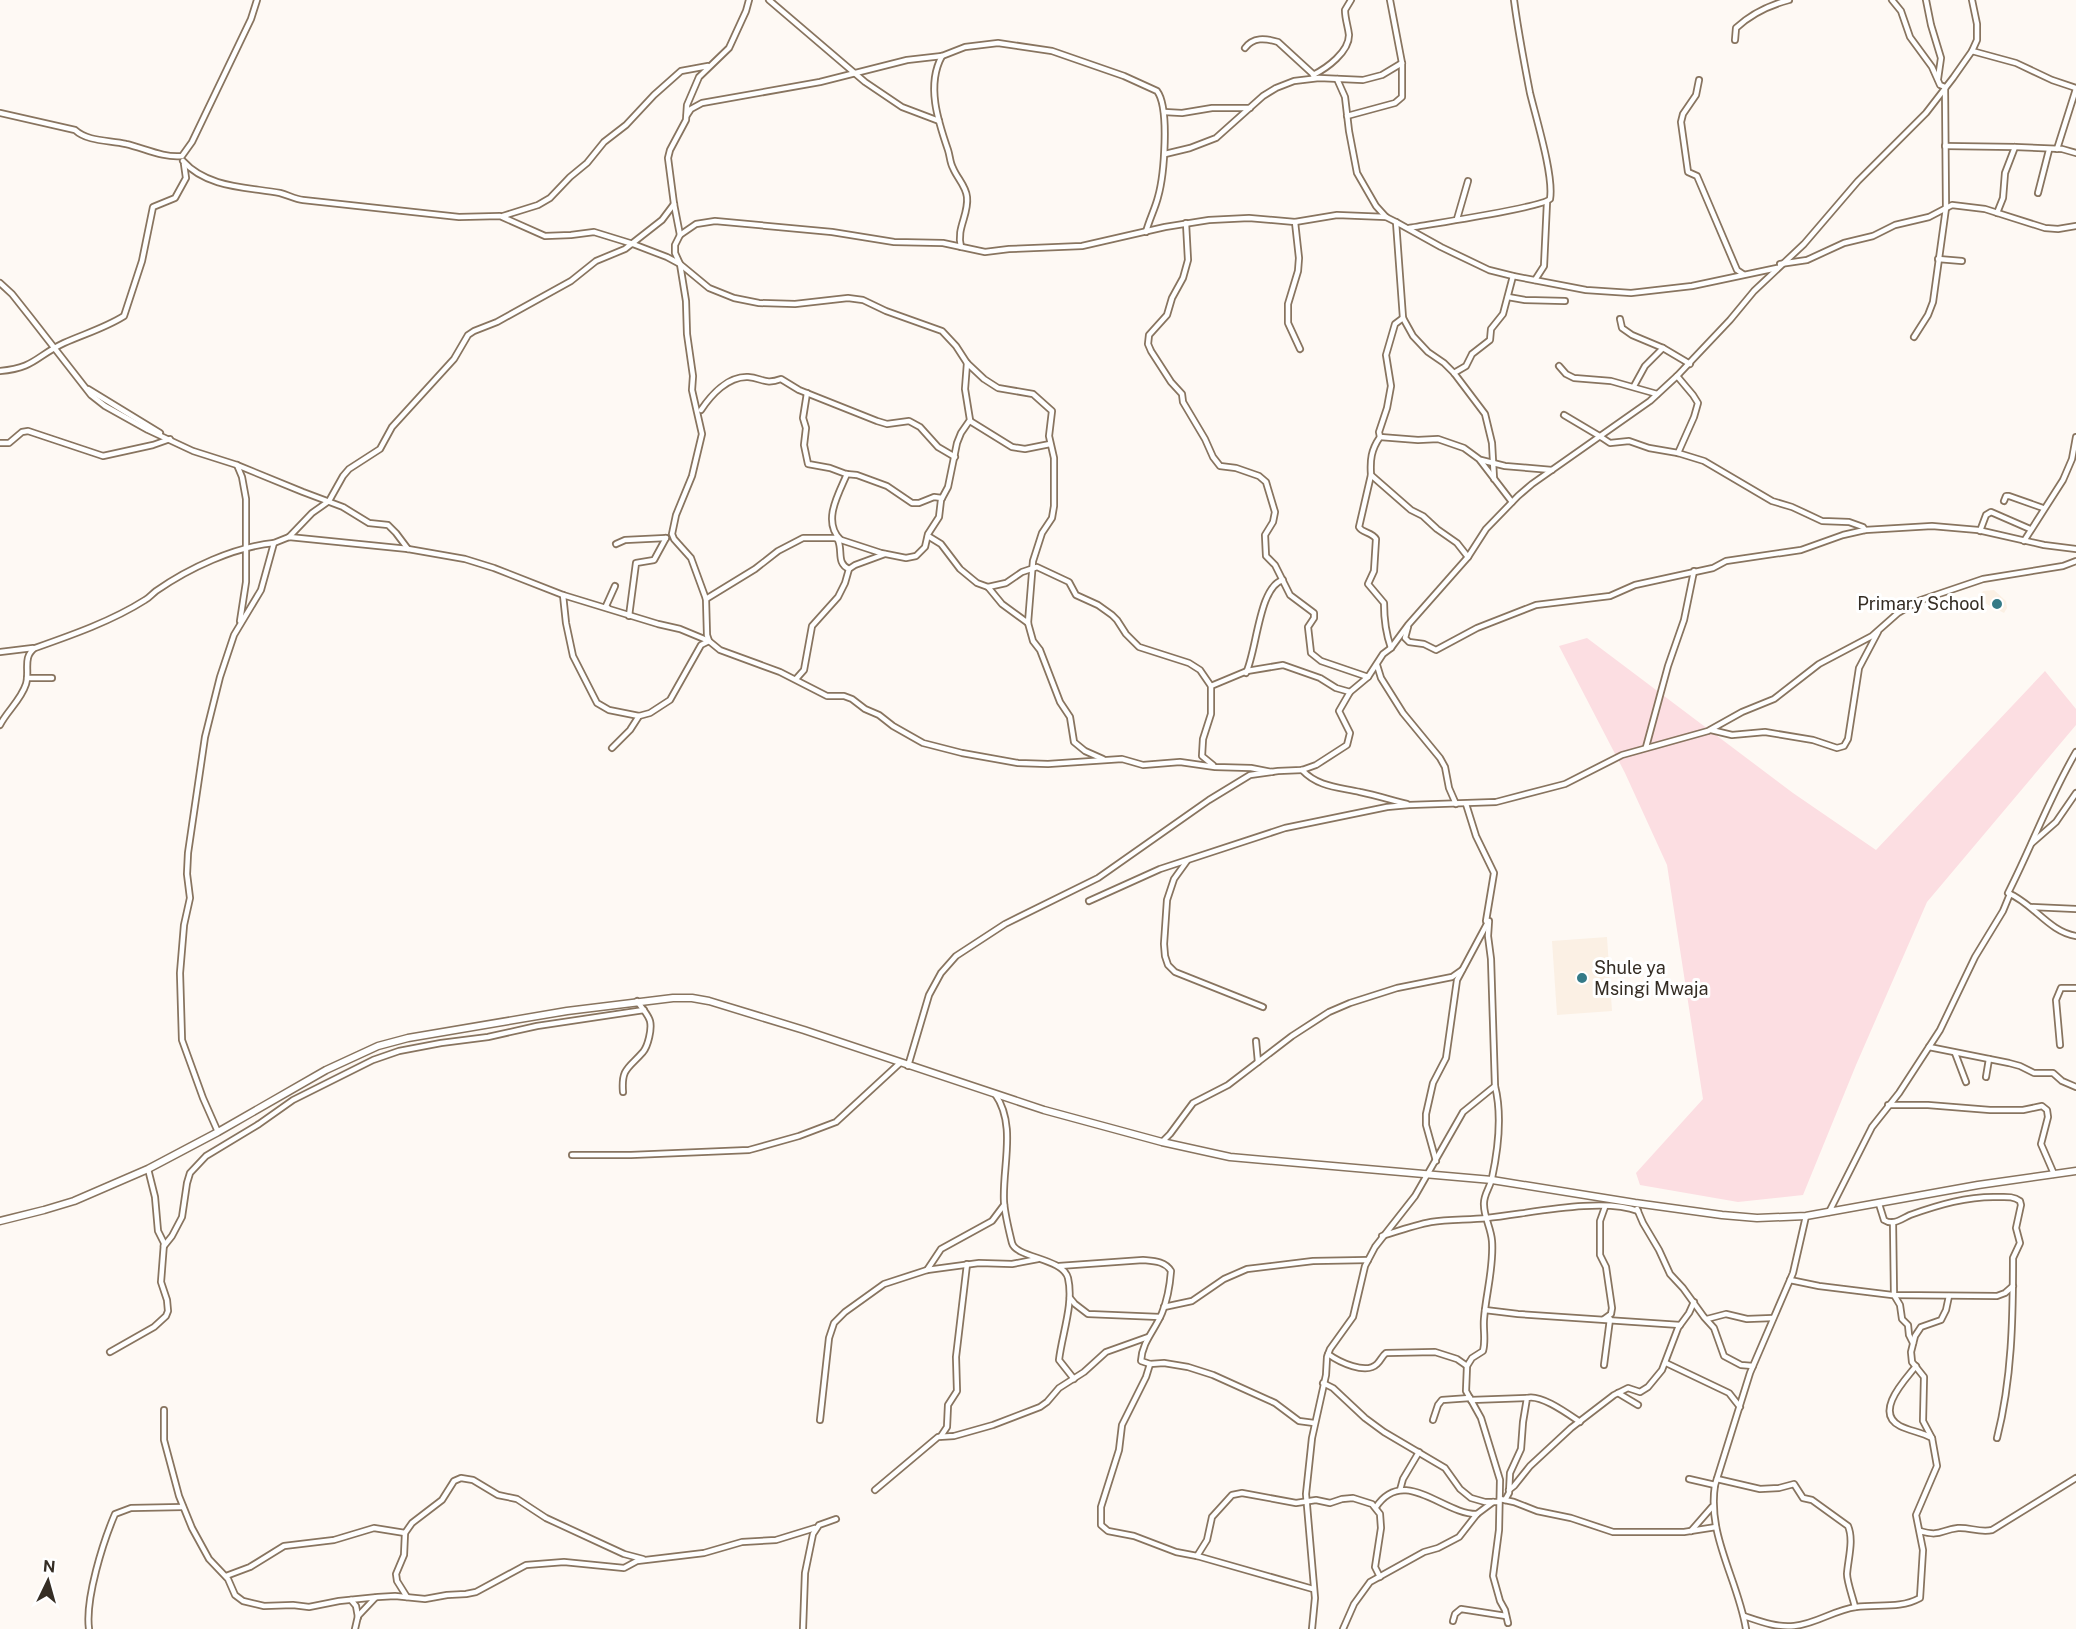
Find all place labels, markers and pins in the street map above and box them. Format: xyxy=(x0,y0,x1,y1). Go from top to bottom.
place label: Primary School xyxy=(1857,593,1985,614)
marker: Primary School xyxy=(1990,597,2004,611)
place label: Shule ya Msingi Mwaja xyxy=(1594,957,1708,999)
marker: Shule ya Msingi Mwaja xyxy=(1575,971,1589,985)

